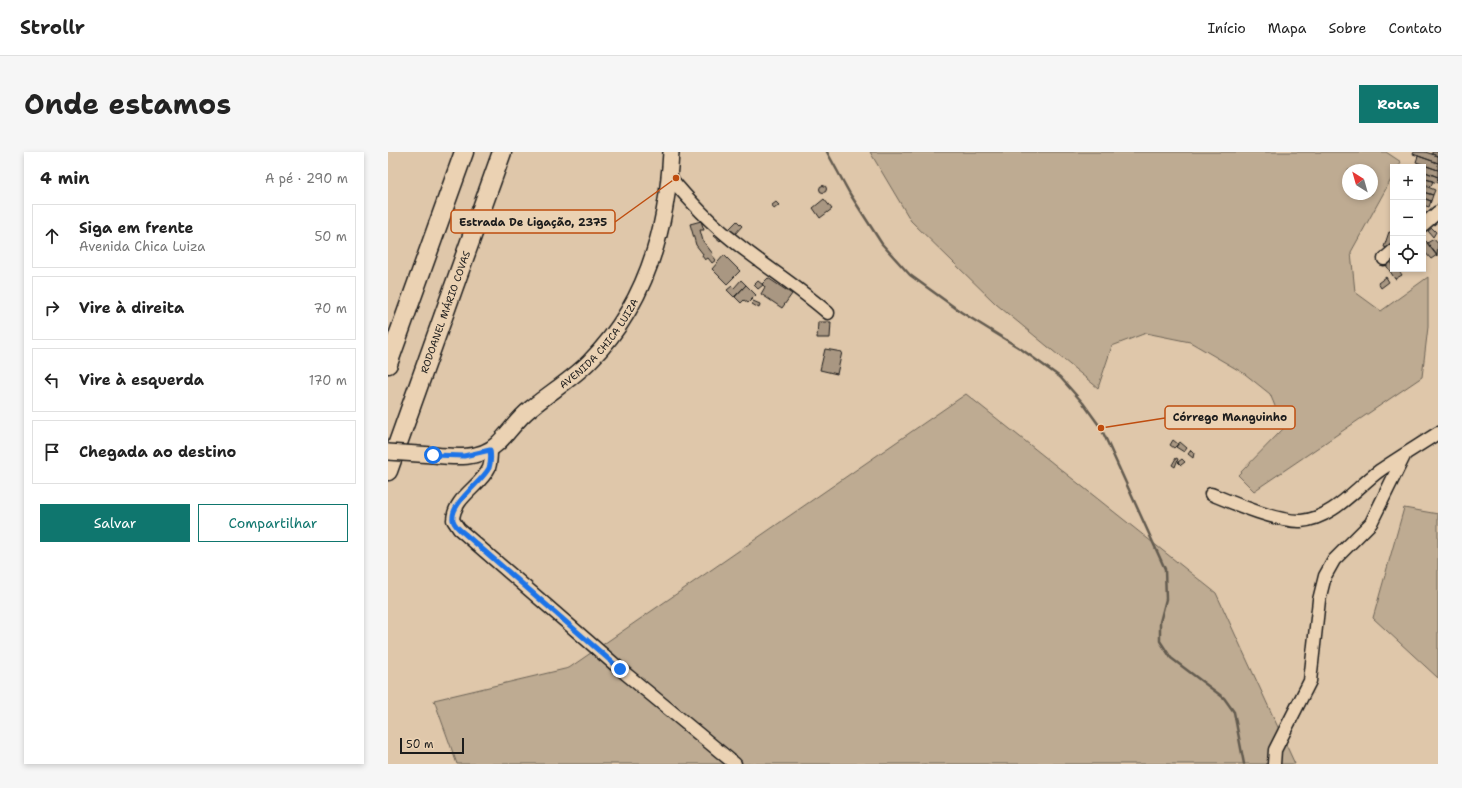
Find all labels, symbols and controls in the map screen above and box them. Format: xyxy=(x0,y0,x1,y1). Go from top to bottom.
text: Strollr xyxy=(20,15,85,40)
text: Início xyxy=(1207,19,1246,37)
text: Mapa xyxy=(1268,19,1307,37)
text: Sobre xyxy=(1329,19,1366,37)
text: Contato xyxy=(1388,19,1442,37)
text: Onde estamos xyxy=(24,85,231,123)
button: Rotas xyxy=(1359,85,1438,123)
north arrow xyxy=(1342,164,1378,200)
map controls xyxy=(1390,164,1426,272)
button: + xyxy=(1390,164,1426,200)
text: 4 min xyxy=(40,167,90,189)
text: A pé · 290 m xyxy=(265,170,348,187)
button: − xyxy=(1390,200,1426,236)
callout: Estrada De Ligação, 2375 xyxy=(451,210,615,233)
text: Estrada De Ligação, 2375 xyxy=(459,215,607,230)
text: Siga em frente xyxy=(79,218,194,238)
icon: ahead xyxy=(41,225,63,247)
text: 50 m xyxy=(314,228,347,245)
button: locate xyxy=(1390,236,1426,272)
text: Avenida Chica Luiza xyxy=(79,238,205,255)
street label: RODOANEL MÁRIO COVAS xyxy=(418,249,473,375)
street label: AVENIDA CHICA LUIZA xyxy=(557,296,641,392)
icon: right xyxy=(41,297,63,319)
text: Vire à direita xyxy=(79,298,184,318)
text: 70 m xyxy=(313,300,347,317)
icon: left xyxy=(41,369,63,391)
text: Vire à esquerda xyxy=(79,370,204,390)
text: 170 m xyxy=(309,372,347,389)
callout: Córrego Manguinho xyxy=(1165,406,1295,429)
text: Córrego Manguinho xyxy=(1173,410,1287,425)
icon: arrive xyxy=(41,441,63,463)
text: Chegada ao destino xyxy=(79,442,236,462)
route start xyxy=(424,446,442,464)
button: Salvar xyxy=(40,504,190,542)
button: Compartilhar xyxy=(198,504,348,542)
route end xyxy=(611,660,629,678)
scale bar xyxy=(400,736,464,755)
text: 50 m xyxy=(406,737,434,752)

